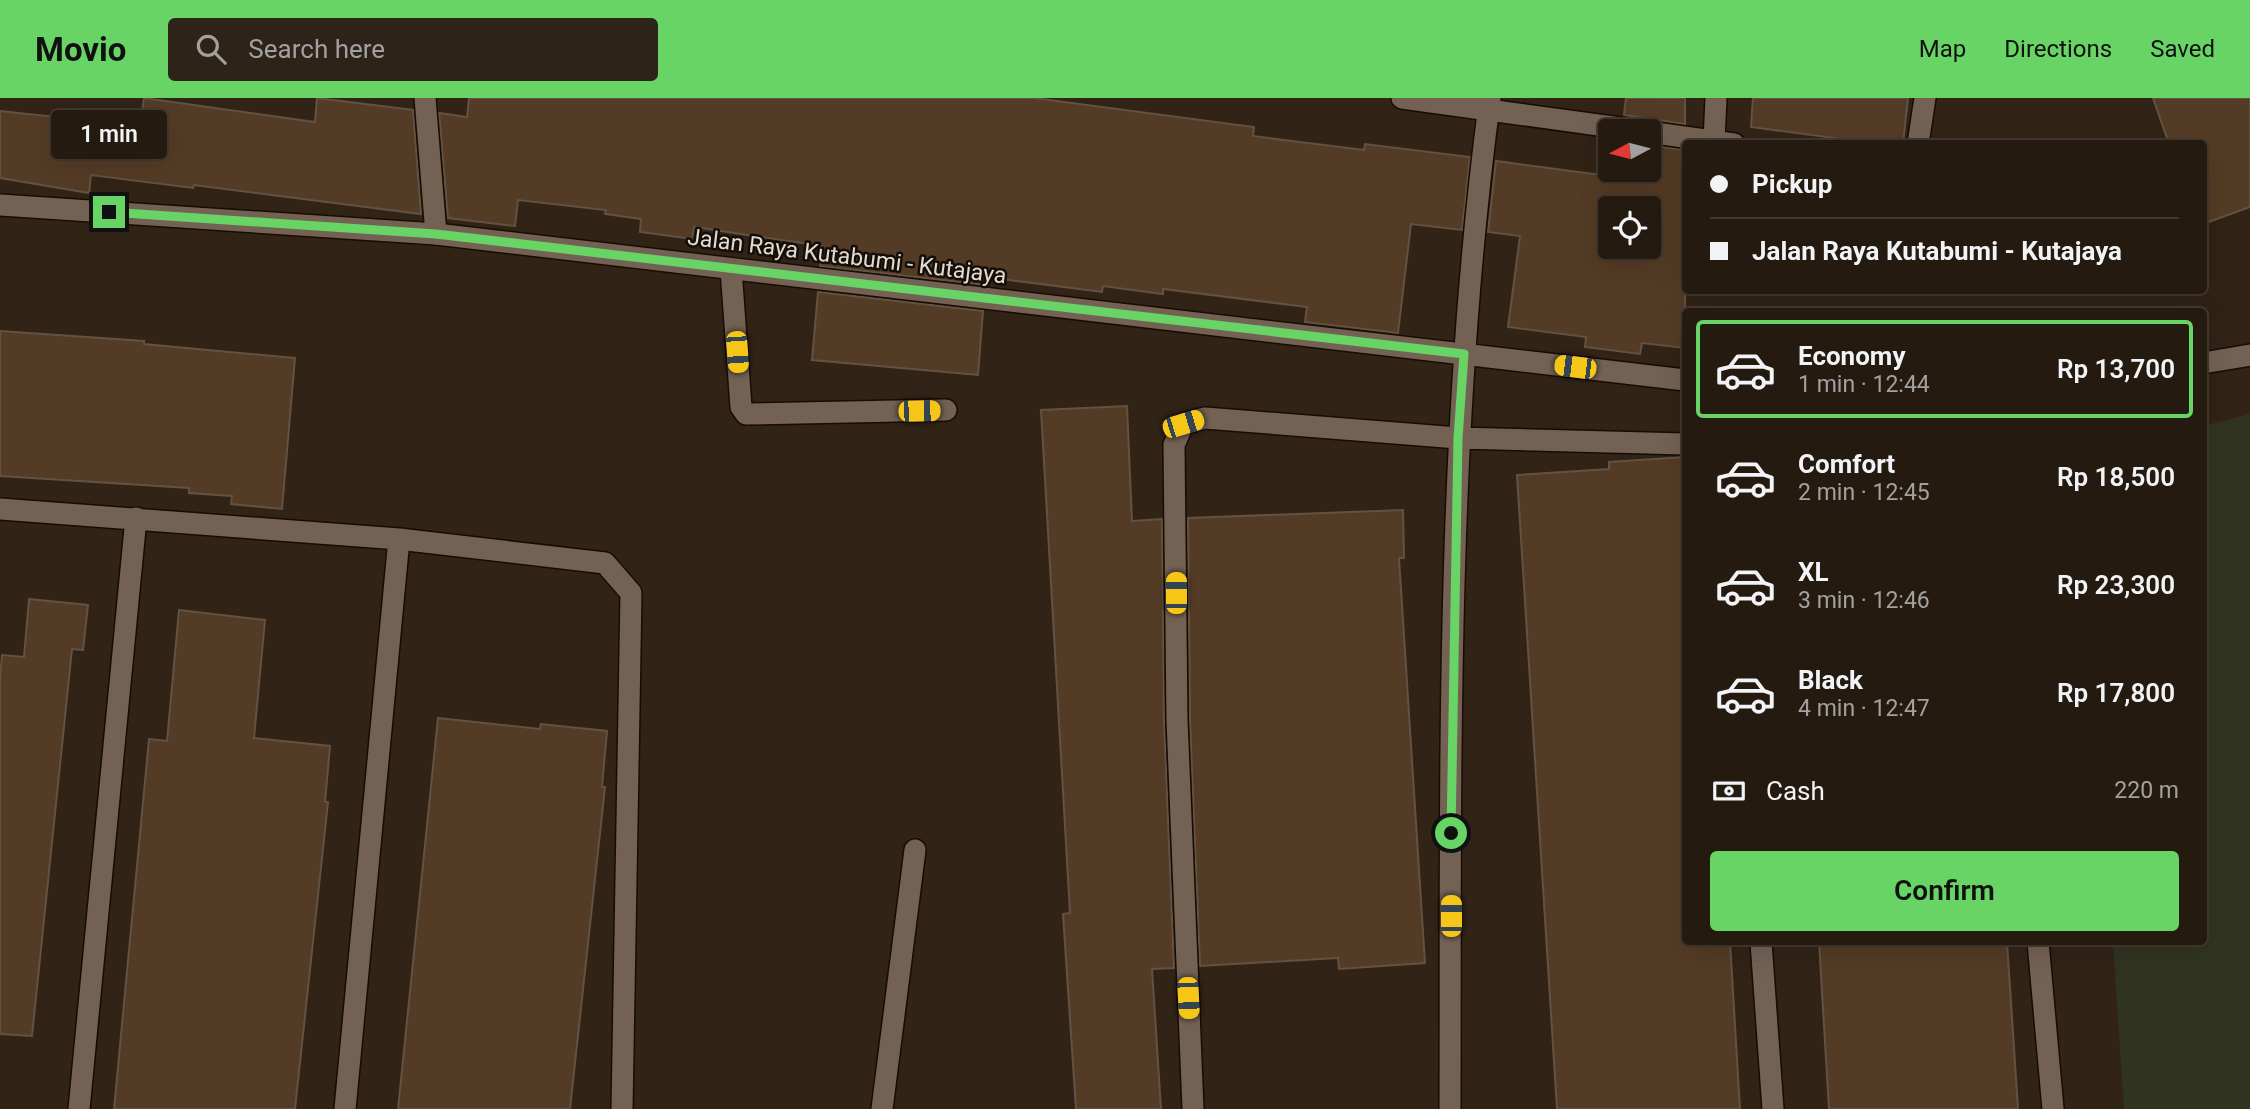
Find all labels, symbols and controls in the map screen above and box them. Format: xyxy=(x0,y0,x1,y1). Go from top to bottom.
search box xyxy=(168,18,658,81)
text: Movio xyxy=(35,30,126,69)
icon: search xyxy=(192,30,230,68)
text: Search here xyxy=(248,34,385,64)
text: Map xyxy=(1919,35,1966,63)
text: Directions xyxy=(2004,35,2112,63)
text: Saved xyxy=(2150,35,2215,63)
callout: 1 min xyxy=(51,110,167,159)
north arrow xyxy=(1598,119,1661,182)
map controls xyxy=(1598,119,1661,259)
text: 1 min xyxy=(80,121,138,148)
text: Pickup xyxy=(1752,169,1832,199)
route end xyxy=(93,196,125,228)
button: locate xyxy=(1598,196,1661,259)
street label: Jalan Raya Kutabumi - Kutajaya xyxy=(686,224,1008,289)
text: Jalan Raya Kutabumi - Kutajaya xyxy=(1752,236,2122,266)
car xyxy=(726,330,749,374)
icon: car xyxy=(1714,338,1777,401)
text: Economy xyxy=(1798,341,1905,371)
car xyxy=(1553,354,1598,380)
text: Rp 13,700 xyxy=(2057,354,2175,384)
text: 1 min · 12:44 xyxy=(1798,371,1930,398)
car xyxy=(898,400,941,422)
car xyxy=(1160,408,1207,440)
icon: car xyxy=(1714,446,1777,509)
text: Comfort xyxy=(1798,449,1895,479)
text: Rp 18,500 xyxy=(2057,462,2175,492)
text: 2 min · 12:45 xyxy=(1798,479,1930,506)
icon: car xyxy=(1714,554,1777,617)
text: XL xyxy=(1798,557,1829,587)
text: Rp 23,300 xyxy=(2057,570,2175,600)
car xyxy=(1166,572,1187,614)
text: 3 min · 12:46 xyxy=(1798,587,1930,614)
icon: car xyxy=(1714,662,1777,725)
text: Black xyxy=(1798,665,1863,695)
text: Rp 17,800 xyxy=(2057,678,2175,708)
text: 4 min · 12:47 xyxy=(1798,695,1930,722)
icon: cash xyxy=(1710,772,1748,810)
text: Cash xyxy=(1766,776,1825,806)
text: 220 m xyxy=(2114,777,2179,804)
route start xyxy=(1435,817,1467,849)
button: Confirm xyxy=(1710,851,2179,931)
car xyxy=(1441,895,1462,937)
car xyxy=(1177,976,1200,1020)

